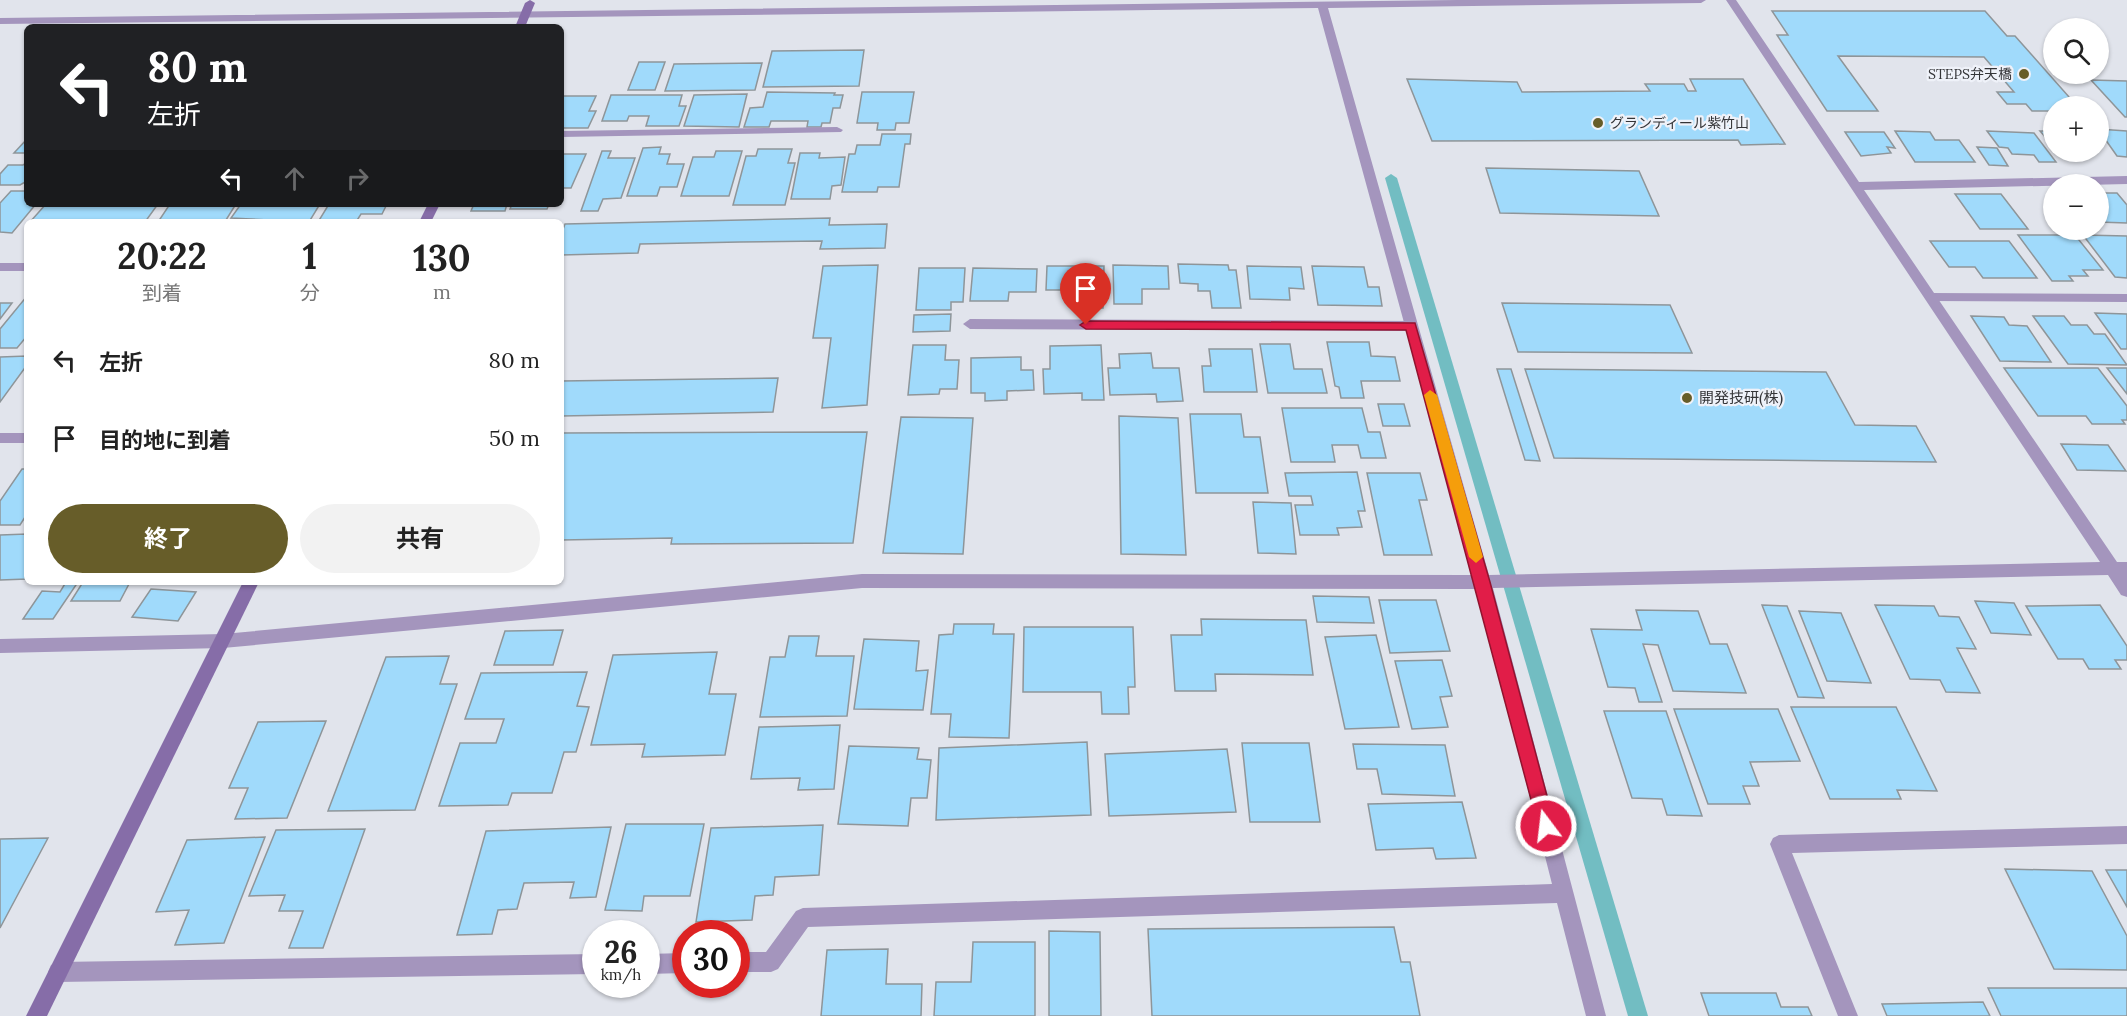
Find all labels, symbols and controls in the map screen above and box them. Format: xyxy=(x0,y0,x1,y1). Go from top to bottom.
map controls xyxy=(2043,18,2109,240)
button: search xyxy=(2043,18,2109,84)
text: 80 m xyxy=(147,40,247,94)
icon: left xyxy=(48,48,126,126)
place label: STEPS弁天橋 xyxy=(1928,65,2012,83)
marker: STEPS弁天橋 xyxy=(2017,67,2031,81)
button: + xyxy=(2043,96,2109,162)
text: 左折 xyxy=(147,97,201,131)
place label: グランディール紫竹山 xyxy=(1610,114,1749,132)
marker: グランディール紫竹山 xyxy=(1591,116,1605,130)
icon: left xyxy=(215,162,248,195)
icon: ahead xyxy=(278,162,311,195)
icon: right xyxy=(341,162,374,195)
button: − xyxy=(2043,174,2109,240)
text: 20:22 xyxy=(117,233,207,279)
text: 1 xyxy=(303,233,317,279)
text: 130 xyxy=(413,235,471,281)
pin xyxy=(1060,263,1111,325)
icon: arrive xyxy=(1069,272,1102,305)
text: m xyxy=(433,279,451,304)
text: 到着 xyxy=(142,280,182,305)
text: 分 xyxy=(300,280,320,305)
icon: left xyxy=(48,344,81,377)
text: 80 m xyxy=(489,346,540,374)
text: 左折 xyxy=(99,348,143,376)
place label: 開発技研(株) xyxy=(1699,388,1784,408)
marker: 開発技研(株) xyxy=(1680,391,1694,405)
icon: arrive xyxy=(48,422,81,455)
text: 50 m xyxy=(489,424,540,452)
text: 目的地に到着 xyxy=(99,426,231,454)
button: 終了 xyxy=(48,504,288,573)
button: 共有 xyxy=(300,504,540,573)
position arrow xyxy=(1514,794,1578,858)
speed limit sign: 30 xyxy=(672,920,750,998)
text: 26 xyxy=(604,933,638,971)
text: km/h xyxy=(601,965,641,984)

